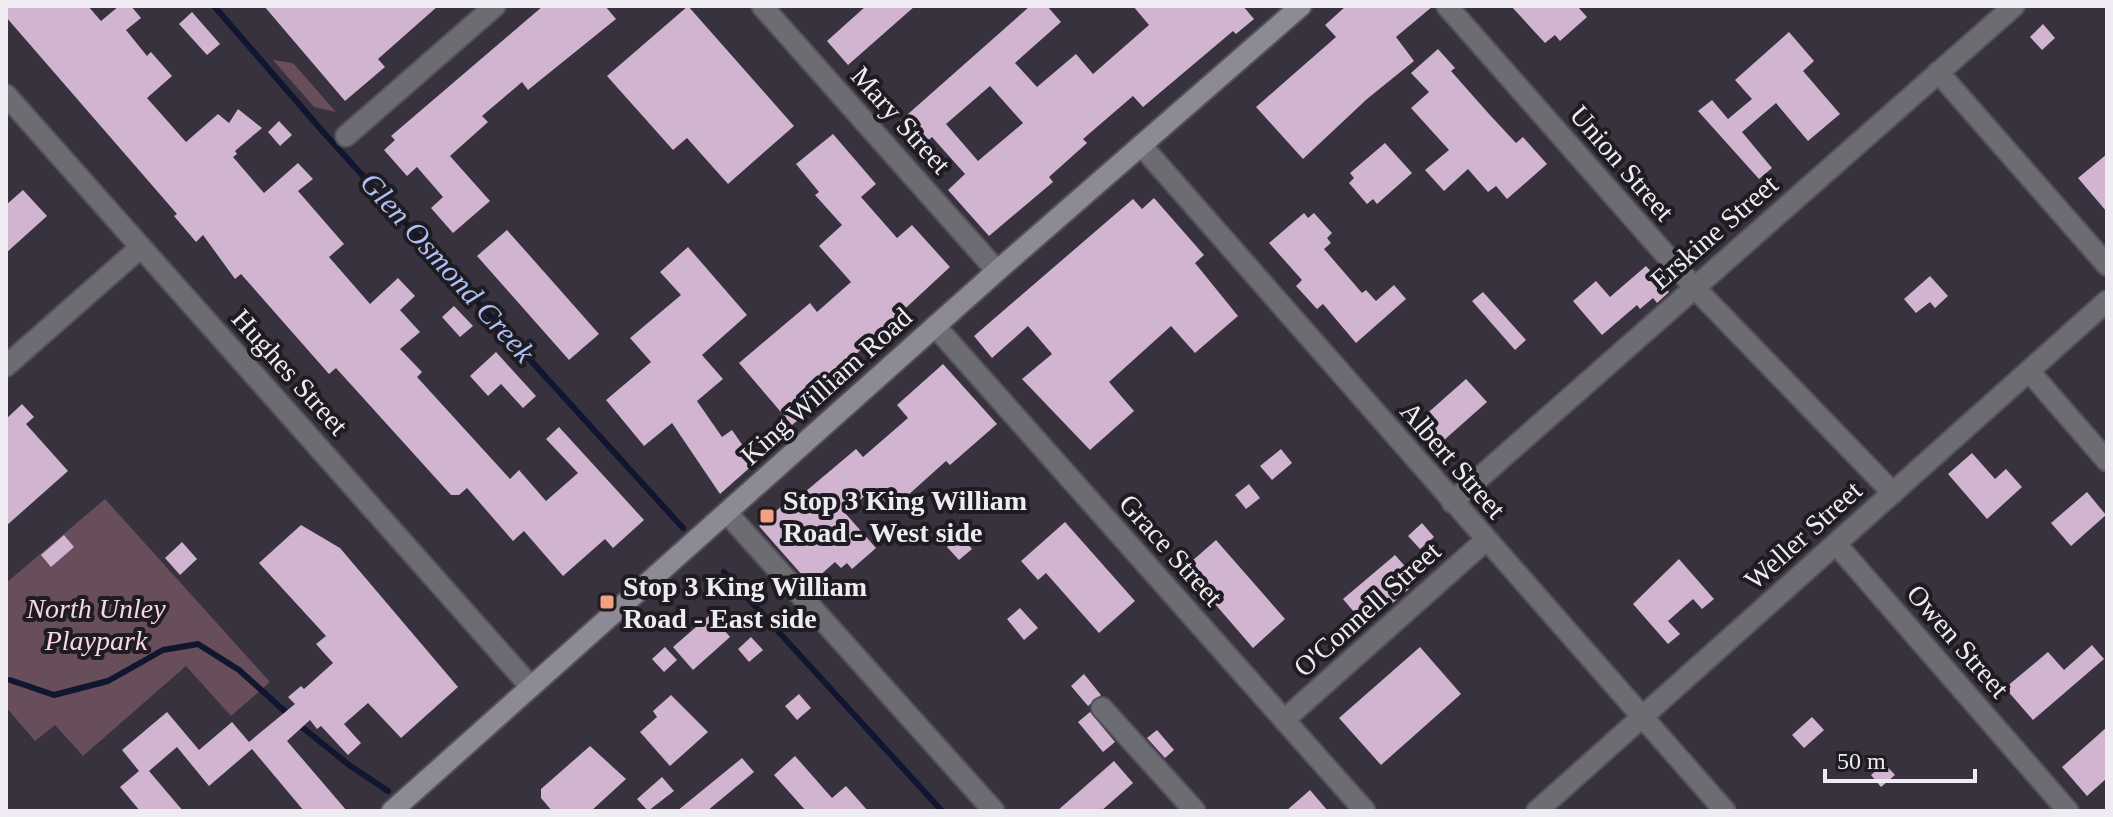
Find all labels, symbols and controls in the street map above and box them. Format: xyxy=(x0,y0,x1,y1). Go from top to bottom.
street label: Mary Street xyxy=(845,60,957,180)
street label: Union Street xyxy=(1564,99,1681,227)
water label: Glen Osmond Creek xyxy=(354,165,542,369)
street label: Erskine Street xyxy=(1644,168,1784,295)
street label: King William Road xyxy=(734,301,918,471)
street label: Hughes Street xyxy=(226,303,354,441)
street label: Albert Street xyxy=(1394,396,1512,525)
street label: Weller Street xyxy=(1738,474,1868,595)
place label: Stop 3 King William Road - West side xyxy=(783,485,1027,548)
street label: Grace Street xyxy=(1113,488,1229,612)
marker: Stop 3 King William Road - West side xyxy=(758,507,776,525)
street label: O'Connell Street xyxy=(1287,535,1447,683)
place label: Stop 3 King William Road - East side xyxy=(623,571,867,634)
street label: Owen Street xyxy=(1901,578,2015,704)
park label: North Unley Playpark xyxy=(25,593,166,656)
marker: Stop 3 King William Road - East side xyxy=(598,593,616,611)
scale bar xyxy=(1825,733,1975,783)
text: 50 m xyxy=(1837,748,1886,774)

